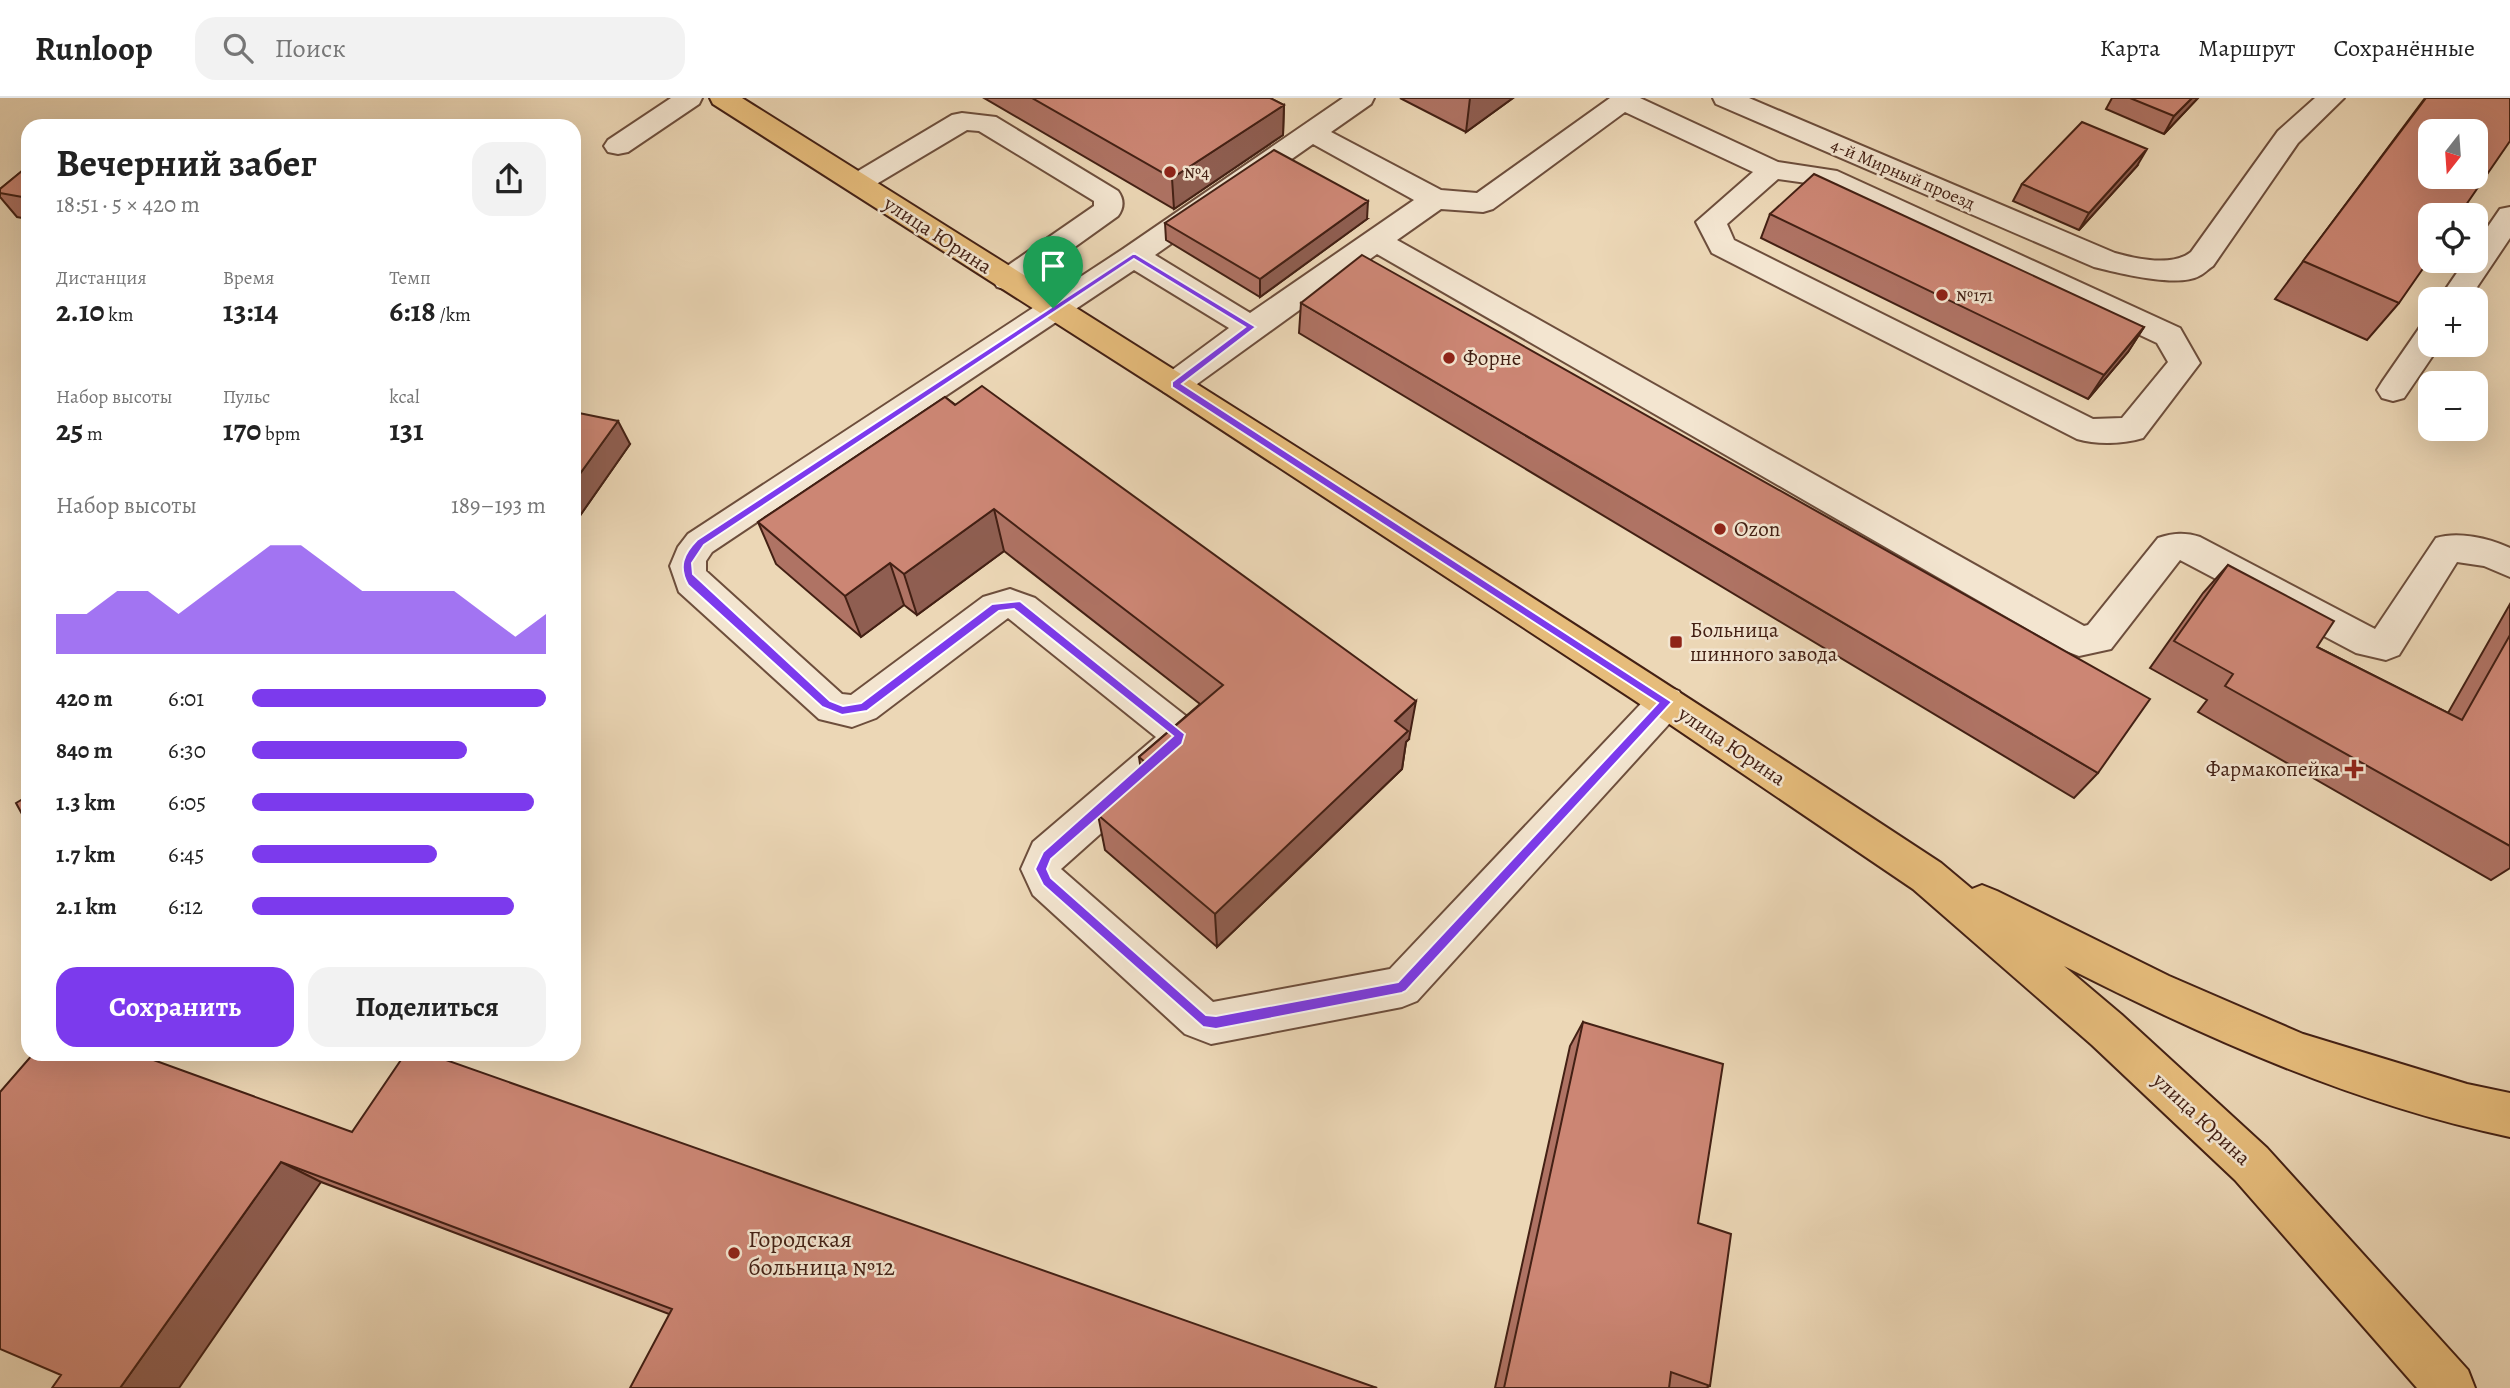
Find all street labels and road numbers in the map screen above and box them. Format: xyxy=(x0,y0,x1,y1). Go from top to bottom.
street label: 4-й Мирный проезд xyxy=(1827,133,1979,215)
street label: улица Юрина xyxy=(878,189,998,281)
street label: улица Юрина xyxy=(1672,699,1792,792)
street label: улица Юрина xyxy=(2146,1066,2257,1172)

